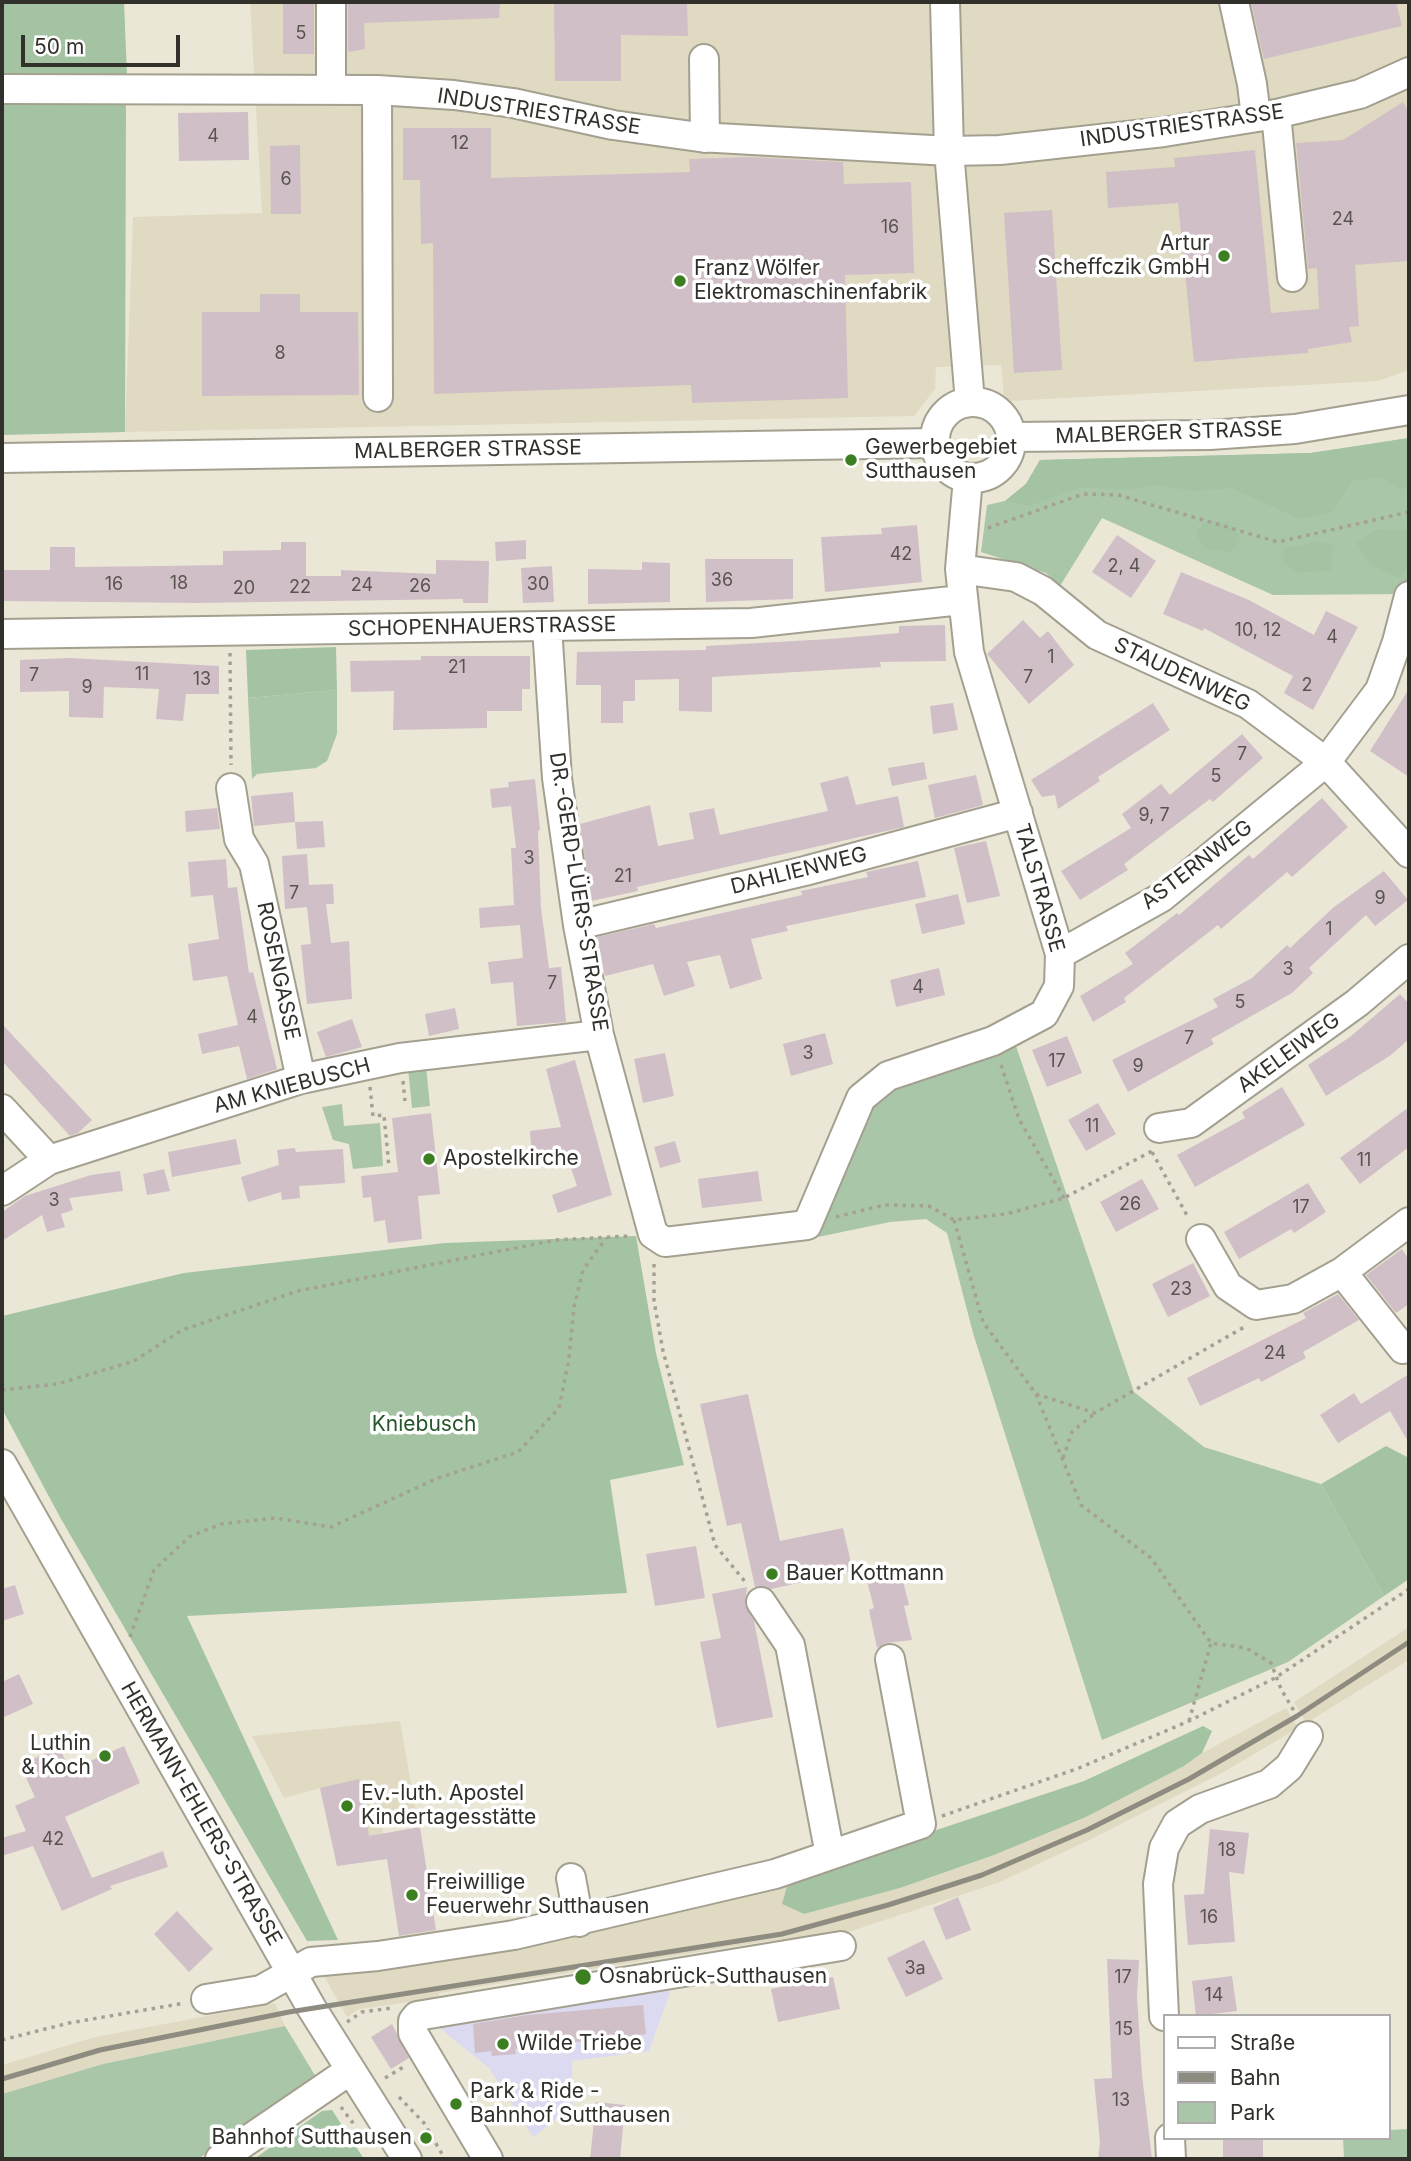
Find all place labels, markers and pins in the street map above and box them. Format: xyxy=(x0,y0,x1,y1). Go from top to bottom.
place label: Artur Scheffczik GmbH xyxy=(1037,231,1210,281)
marker: Artur Scheffczik GmbH xyxy=(1216,248,1232,264)
place label: Franz Wölfer Elektromaschinenfabrik xyxy=(694,256,927,306)
marker: Franz Wölfer Elektromaschinenfabrik xyxy=(672,273,688,289)
place label: Gewerbegebiet Sutthausen xyxy=(865,435,1017,485)
marker: Gewerbegebiet Sutthausen xyxy=(843,452,859,468)
place label: Apostelkirche xyxy=(443,1146,579,1172)
marker: Apostelkirche xyxy=(421,1151,437,1167)
place label: Bauer Kottmann xyxy=(786,1561,944,1587)
marker: Bauer Kottmann xyxy=(764,1566,780,1582)
place label: Luthin & Koch xyxy=(21,1731,91,1781)
marker: Luthin & Koch xyxy=(97,1748,113,1764)
place label: Ev.-luth. Apostel Kindertagesstätte xyxy=(361,1781,536,1831)
marker: Ev.-luth. Apostel Kindertagesstätte xyxy=(339,1798,355,1814)
place label: Freiwillige Feuerwehr Sutthausen xyxy=(426,1870,649,1920)
marker: Freiwillige Feuerwehr Sutthausen xyxy=(404,1887,420,1903)
place label: Osnabrück-Sutthausen xyxy=(599,1964,827,1990)
marker: Osnabrück-Sutthausen xyxy=(573,1967,593,1987)
place label: Wilde Triebe xyxy=(517,2031,642,2057)
marker: Wilde Triebe xyxy=(495,2036,511,2052)
place label: Park & Ride - Bahnhof Sutthausen xyxy=(470,2079,671,2129)
marker: Park & Ride - Bahnhof Sutthausen xyxy=(448,2096,464,2112)
place label: Bahnhof Sutthausen xyxy=(211,2125,412,2151)
marker: Bahnhof Sutthausen xyxy=(418,2130,434,2146)

